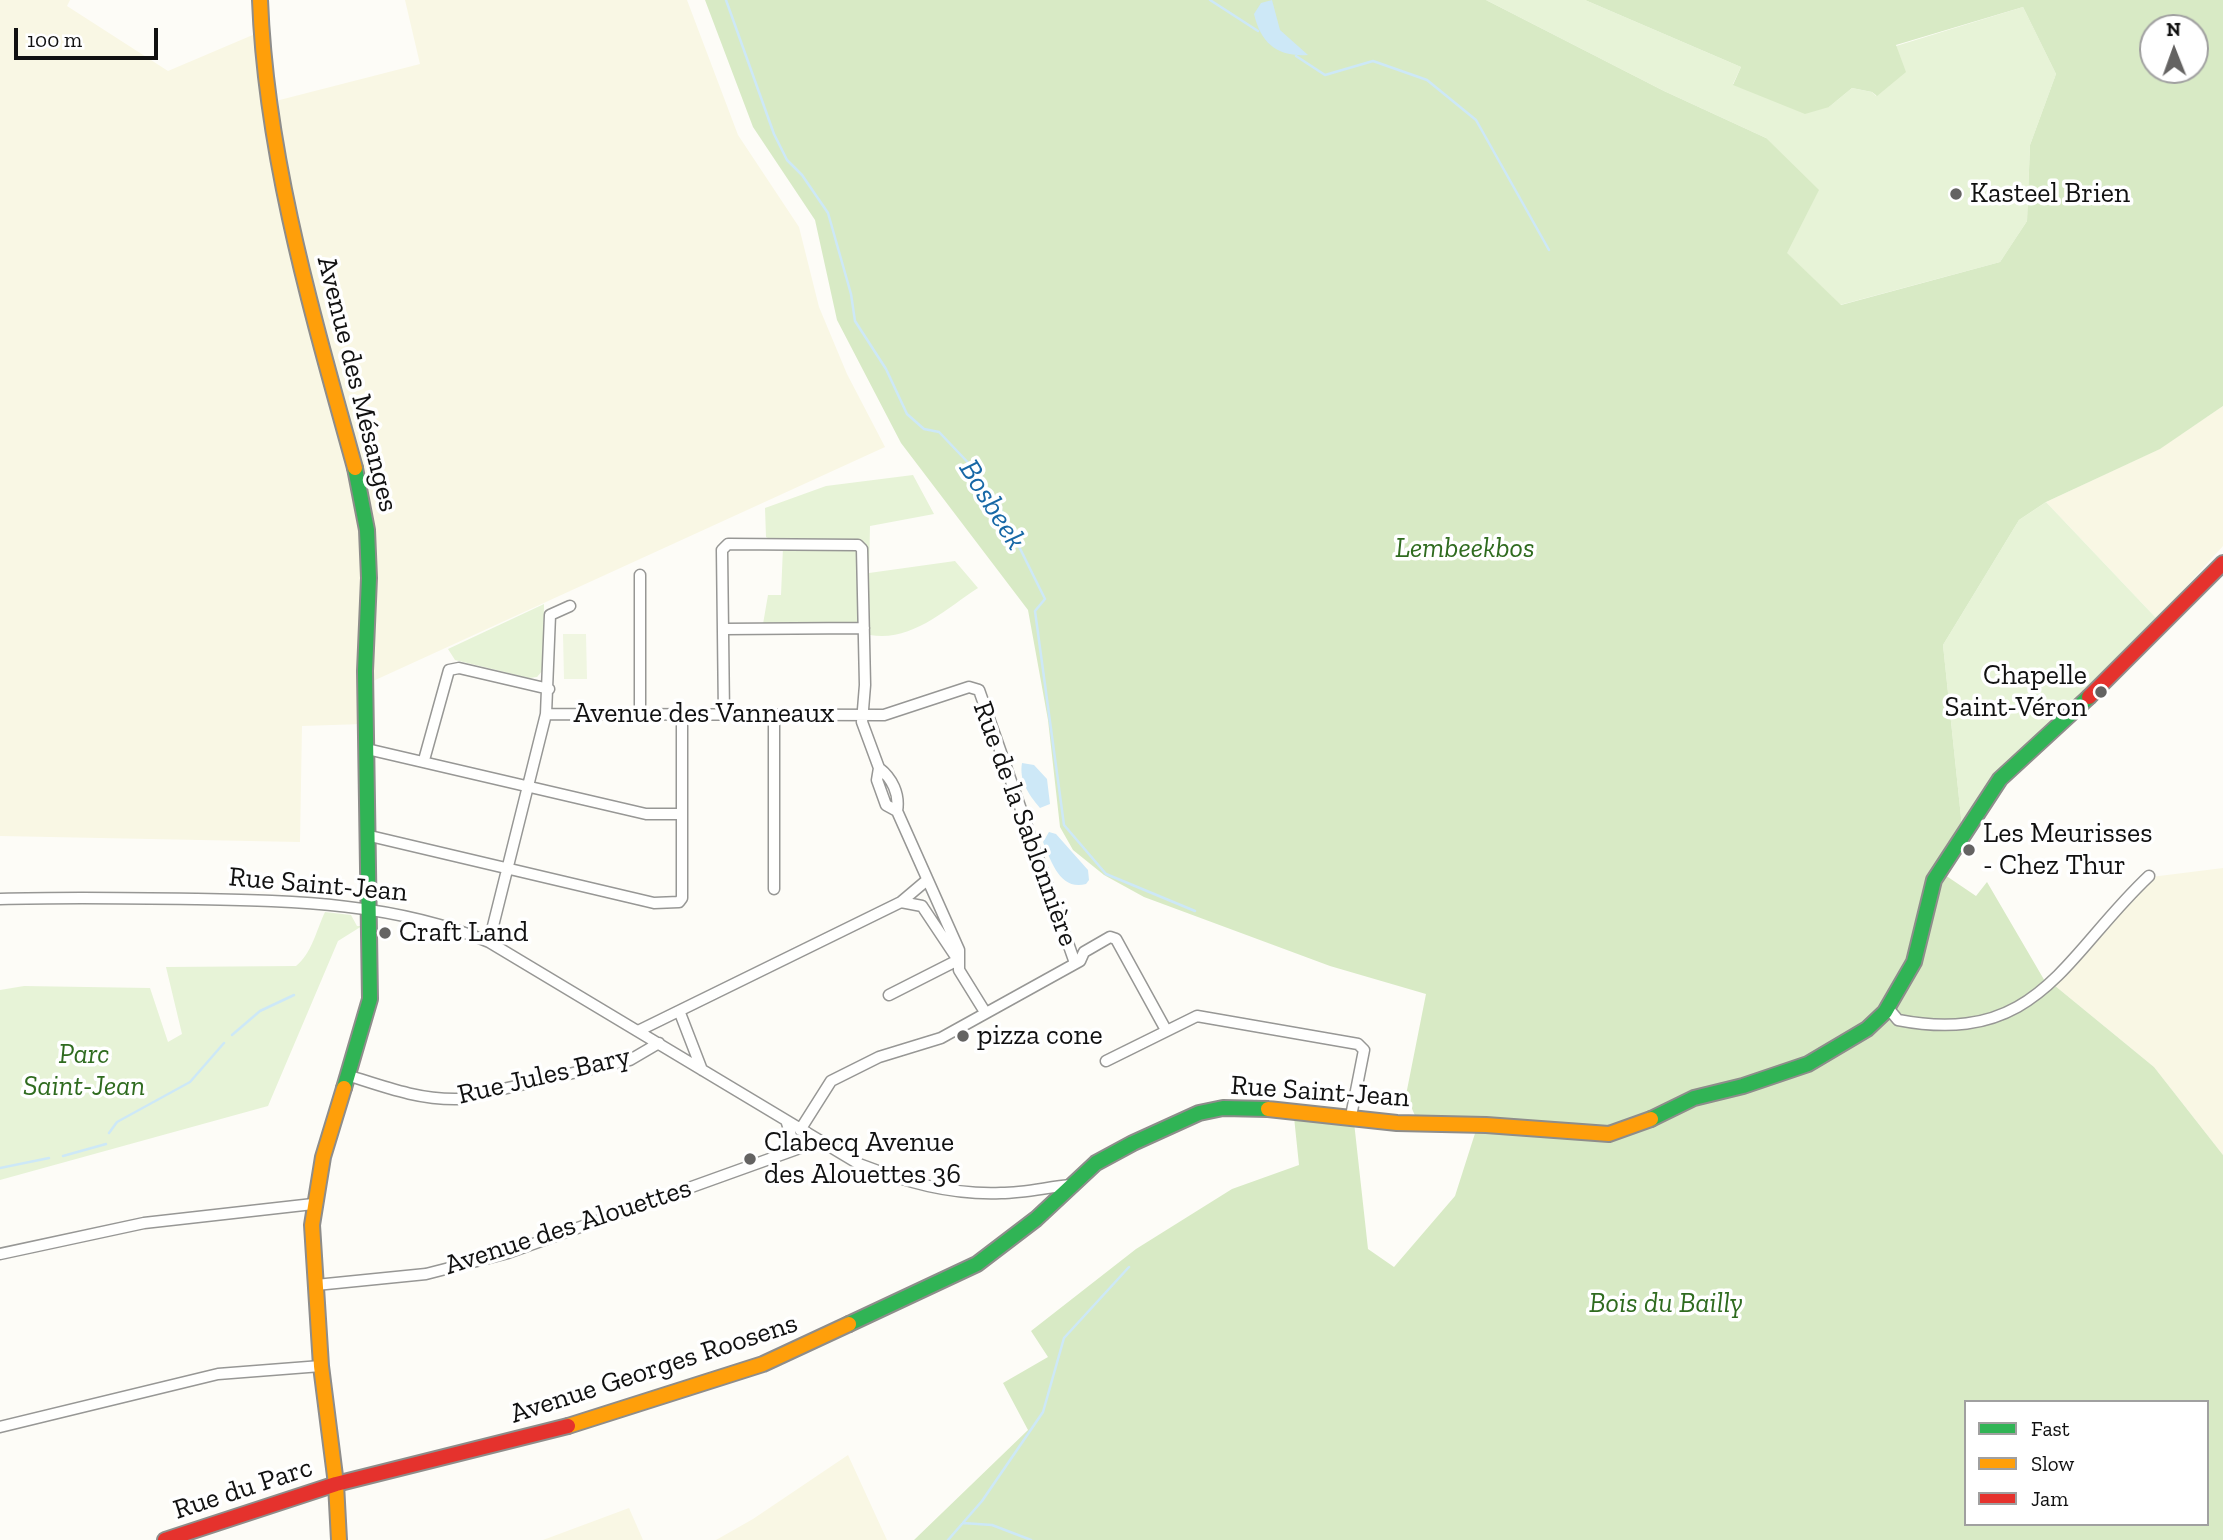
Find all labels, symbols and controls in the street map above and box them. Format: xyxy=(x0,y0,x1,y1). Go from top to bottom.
scale bar xyxy=(18,14,161,58)
north arrow xyxy=(2139,14,2209,84)
text: N xyxy=(2166,18,2181,41)
text: 100 m xyxy=(27,27,82,52)
place label: Kasteel Brien xyxy=(1970,177,2130,211)
marker: Kasteel Brien xyxy=(1948,186,1964,202)
street label: Avenue des Mésanges xyxy=(309,253,405,515)
water label: Bosbeek xyxy=(950,453,1034,557)
park label: Lembeekbos xyxy=(1395,532,1535,566)
place label: Chapelle Saint-Véron xyxy=(1945,659,2087,725)
marker: Chapelle Saint-Véron xyxy=(2093,684,2109,700)
street label: Avenue des Vanneaux xyxy=(574,697,834,731)
street label: Rue de la Sablonnière xyxy=(965,697,1085,951)
place label: Les Meurisses - Chez Thur xyxy=(1983,817,2153,883)
marker: Les Meurisses - Chez Thur xyxy=(1961,842,1977,858)
street label: Rue Saint-Jean xyxy=(227,860,409,910)
place label: Craft Land xyxy=(399,916,528,950)
marker: Craft Land xyxy=(377,925,393,941)
place label: pizza cone xyxy=(977,1019,1103,1053)
marker: pizza cone xyxy=(955,1028,971,1044)
park label: Parc Saint-Jean xyxy=(23,1038,145,1104)
street label: Rue Jules Bary xyxy=(454,1040,634,1112)
street label: Rue Saint-Jean xyxy=(1229,1069,1411,1115)
place label: Clabecq Avenue des Alouettes 36 xyxy=(764,1126,961,1192)
marker: Clabecq Avenue des Alouettes 36 xyxy=(742,1151,758,1167)
street label: Avenue des Alouettes xyxy=(440,1171,696,1283)
park label: Bois du Bailly xyxy=(1589,1287,1743,1321)
street label: Avenue Georges Roosens xyxy=(506,1307,802,1431)
legend xyxy=(1964,1400,2209,1526)
text: Fast xyxy=(2031,1416,2070,1441)
street label: Rue du Parc xyxy=(169,1451,317,1527)
text: Slow xyxy=(2031,1451,2074,1476)
text: Jam xyxy=(2031,1486,2068,1511)

